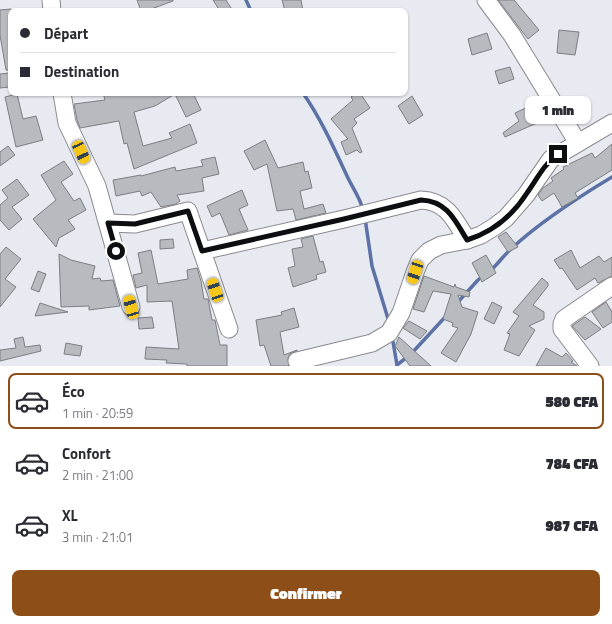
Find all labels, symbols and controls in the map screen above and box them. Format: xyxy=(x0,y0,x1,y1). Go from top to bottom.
text: Départ xyxy=(44,22,88,45)
text: Destination xyxy=(44,60,119,83)
callout: 1 min xyxy=(525,96,591,124)
text: 1 min xyxy=(542,100,574,120)
car xyxy=(70,139,92,165)
route end xyxy=(549,145,567,163)
route start xyxy=(107,242,125,260)
car xyxy=(406,259,424,285)
car xyxy=(205,277,225,303)
car xyxy=(122,294,140,320)
text: Éco xyxy=(62,380,85,403)
icon: car xyxy=(14,383,50,419)
text: 580 CFA xyxy=(545,390,598,413)
text: 1 min · 20:59 xyxy=(62,403,133,423)
text: Confort xyxy=(62,442,111,465)
icon: car xyxy=(14,445,50,481)
text: 784 CFA xyxy=(545,452,598,475)
text: 2 min · 21:00 xyxy=(62,465,133,485)
text: XL xyxy=(62,504,78,527)
icon: car xyxy=(14,507,50,543)
text: 987 CFA xyxy=(545,514,598,537)
text: 3 min · 21:01 xyxy=(62,527,133,547)
button: Confirmer xyxy=(12,570,600,616)

